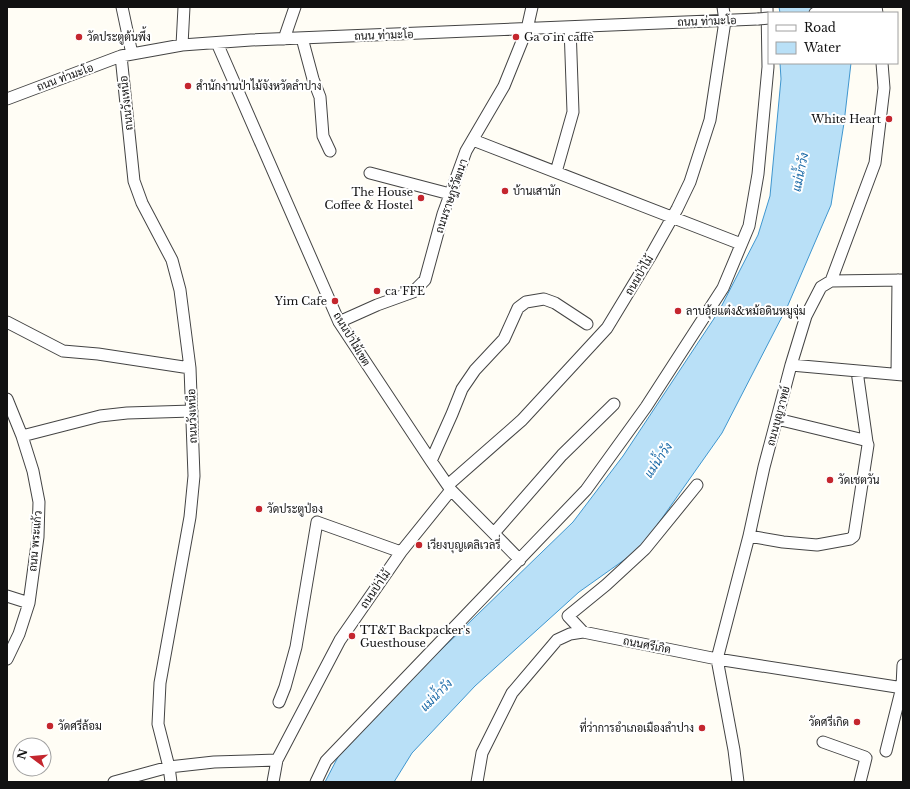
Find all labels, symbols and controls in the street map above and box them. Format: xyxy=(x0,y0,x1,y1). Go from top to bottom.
street label: ถนน ท่ามะโอ xyxy=(677,12,737,29)
legend xyxy=(768,12,898,64)
text: Road xyxy=(804,20,836,35)
place label: วัดประตูต้นพึ้ง xyxy=(87,26,151,45)
street label: ถนน ท่ามะโอ xyxy=(354,26,414,43)
place label: Ga o in caffè xyxy=(524,30,594,44)
marker: วัดประตูต้นพึ้ง xyxy=(74,32,84,42)
marker: Ga o in caffè xyxy=(511,32,521,42)
text: Water xyxy=(803,40,841,55)
street label: ถนน ท่ามะโอ xyxy=(34,59,95,94)
street label: ถนนวังเหนือ xyxy=(116,75,136,131)
place label: สำนักงานป่าไม้จังหวัดลำปาง xyxy=(196,78,321,93)
marker: สำนักงานป่าไม้จังหวัดลำปาง xyxy=(183,81,193,91)
place label: White Heart xyxy=(810,112,882,126)
marker: White Heart xyxy=(884,114,894,124)
water label: แม่น้ำวัง xyxy=(786,150,812,193)
street label: ถนนราษฎร์วัฒนา xyxy=(431,157,471,235)
place label: บ้านเสานัก xyxy=(513,184,561,198)
place label: The House Coffee & Hostel xyxy=(324,185,413,212)
marker: บ้านเสานัก xyxy=(500,186,510,196)
marker: The House Coffee & Hostel xyxy=(416,193,426,203)
street label: ถนนป่าไม้ xyxy=(621,251,657,297)
place label: ca 'FFE xyxy=(385,284,425,298)
marker: ca 'FFE xyxy=(372,286,382,296)
place label: Yim Cafe xyxy=(274,294,327,308)
marker: Yim Cafe xyxy=(330,296,340,306)
place label: ลาบอุ้ยแต๋ง&หม้อดินหมูจุ่ม xyxy=(686,304,806,320)
marker: ลาบอุ้ยแต๋ง&หม้อดินหมูจุ่ม xyxy=(673,306,683,316)
street label: ถนนป่าไม้เขต xyxy=(330,309,374,369)
street label: ถนนบุญวาทย์ xyxy=(762,384,795,448)
street label: ถนนวังเหนือ xyxy=(184,388,200,444)
water label: แม่น้ำวัง xyxy=(638,437,676,481)
place label: วัดเชตวัน xyxy=(838,473,880,487)
marker: วัดเชตวัน xyxy=(825,475,835,485)
place label: วัดประตูป่อง xyxy=(267,502,323,517)
marker: วัดประตูป่อง xyxy=(254,504,264,514)
street label: ถนน พระแก้ว xyxy=(25,510,45,572)
place label: เวียงบุญเดลิเวลรี่ xyxy=(427,534,501,554)
marker: เวียงบุญเดลิเวลรี่ xyxy=(414,540,424,550)
street label: ถนนป่าไม้ xyxy=(356,566,394,611)
place label: TT&T Backpacker's Guesthouse xyxy=(360,623,470,650)
marker: TT&T Backpacker's Guesthouse xyxy=(347,631,357,641)
street label: ถนนศรีเกิด xyxy=(622,633,672,657)
water label: แม่น้ำวัง xyxy=(415,673,456,714)
place label: วัดศรีเกิด xyxy=(809,714,849,729)
place label: ที่ว่าการอำเภอเมืองลำปาง xyxy=(580,717,694,735)
marker: วัดศรีเกิด xyxy=(852,717,862,727)
place label: วัดศรีล้อม xyxy=(58,718,102,733)
marker: วัดศรีล้อม xyxy=(45,721,55,731)
marker: ที่ว่าการอำเภอเมืองลำปาง xyxy=(697,723,707,733)
north arrow xyxy=(12,737,52,777)
text: N xyxy=(14,747,31,761)

